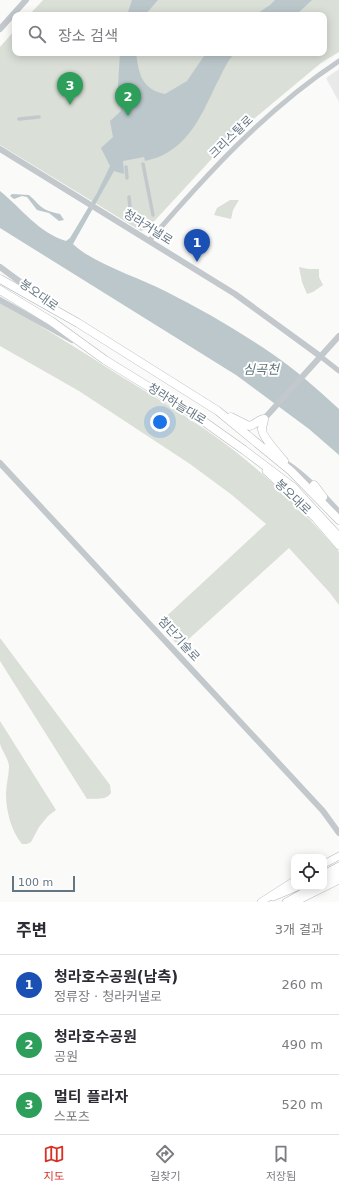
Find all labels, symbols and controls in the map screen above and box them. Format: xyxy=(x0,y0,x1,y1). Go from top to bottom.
search box xyxy=(12,12,327,56)
icon: search xyxy=(26,23,48,45)
text: 장소 검색 xyxy=(58,27,118,45)
pin: 3 xyxy=(57,72,83,105)
pin: 2 xyxy=(115,83,141,116)
street label: 크리스탈로 xyxy=(206,113,256,161)
street label: 청라커낼로 xyxy=(121,206,175,248)
pin: 1 xyxy=(184,229,210,262)
street label: 봉오대로 xyxy=(17,276,61,314)
water label: 심곡천 xyxy=(243,362,280,377)
street label: 청라하늘대로 xyxy=(145,381,209,427)
your location xyxy=(150,412,170,432)
street label: 봉오대로 xyxy=(272,477,314,517)
street label: 첨단기술로 xyxy=(155,614,203,664)
map controls xyxy=(291,854,327,890)
button: locate xyxy=(291,854,327,890)
scale bar xyxy=(12,874,75,893)
text: 100 m xyxy=(18,876,53,889)
text: 주변 xyxy=(16,920,47,940)
text: 3개 결과 xyxy=(275,922,323,937)
text: 청라호수공원(남측) xyxy=(54,968,178,986)
text: 1 xyxy=(24,977,34,992)
text: 260 m xyxy=(281,977,323,992)
text: 정류장 · 청라커낼로 xyxy=(54,989,162,1004)
text: 청라호수공원 xyxy=(54,1028,137,1046)
text: 2 xyxy=(24,1037,34,1052)
text: 490 m xyxy=(281,1037,323,1052)
text: 공원 xyxy=(54,1049,78,1064)
text: 멀티 플라자 xyxy=(54,1088,128,1106)
text: 3 xyxy=(24,1097,34,1112)
text: 520 m xyxy=(281,1097,323,1112)
text: 스포츠 xyxy=(54,1109,90,1124)
tab: 지도 xyxy=(43,1143,65,1183)
tab: 길찾기 xyxy=(150,1143,180,1183)
tab: 저장됨 xyxy=(266,1143,296,1183)

